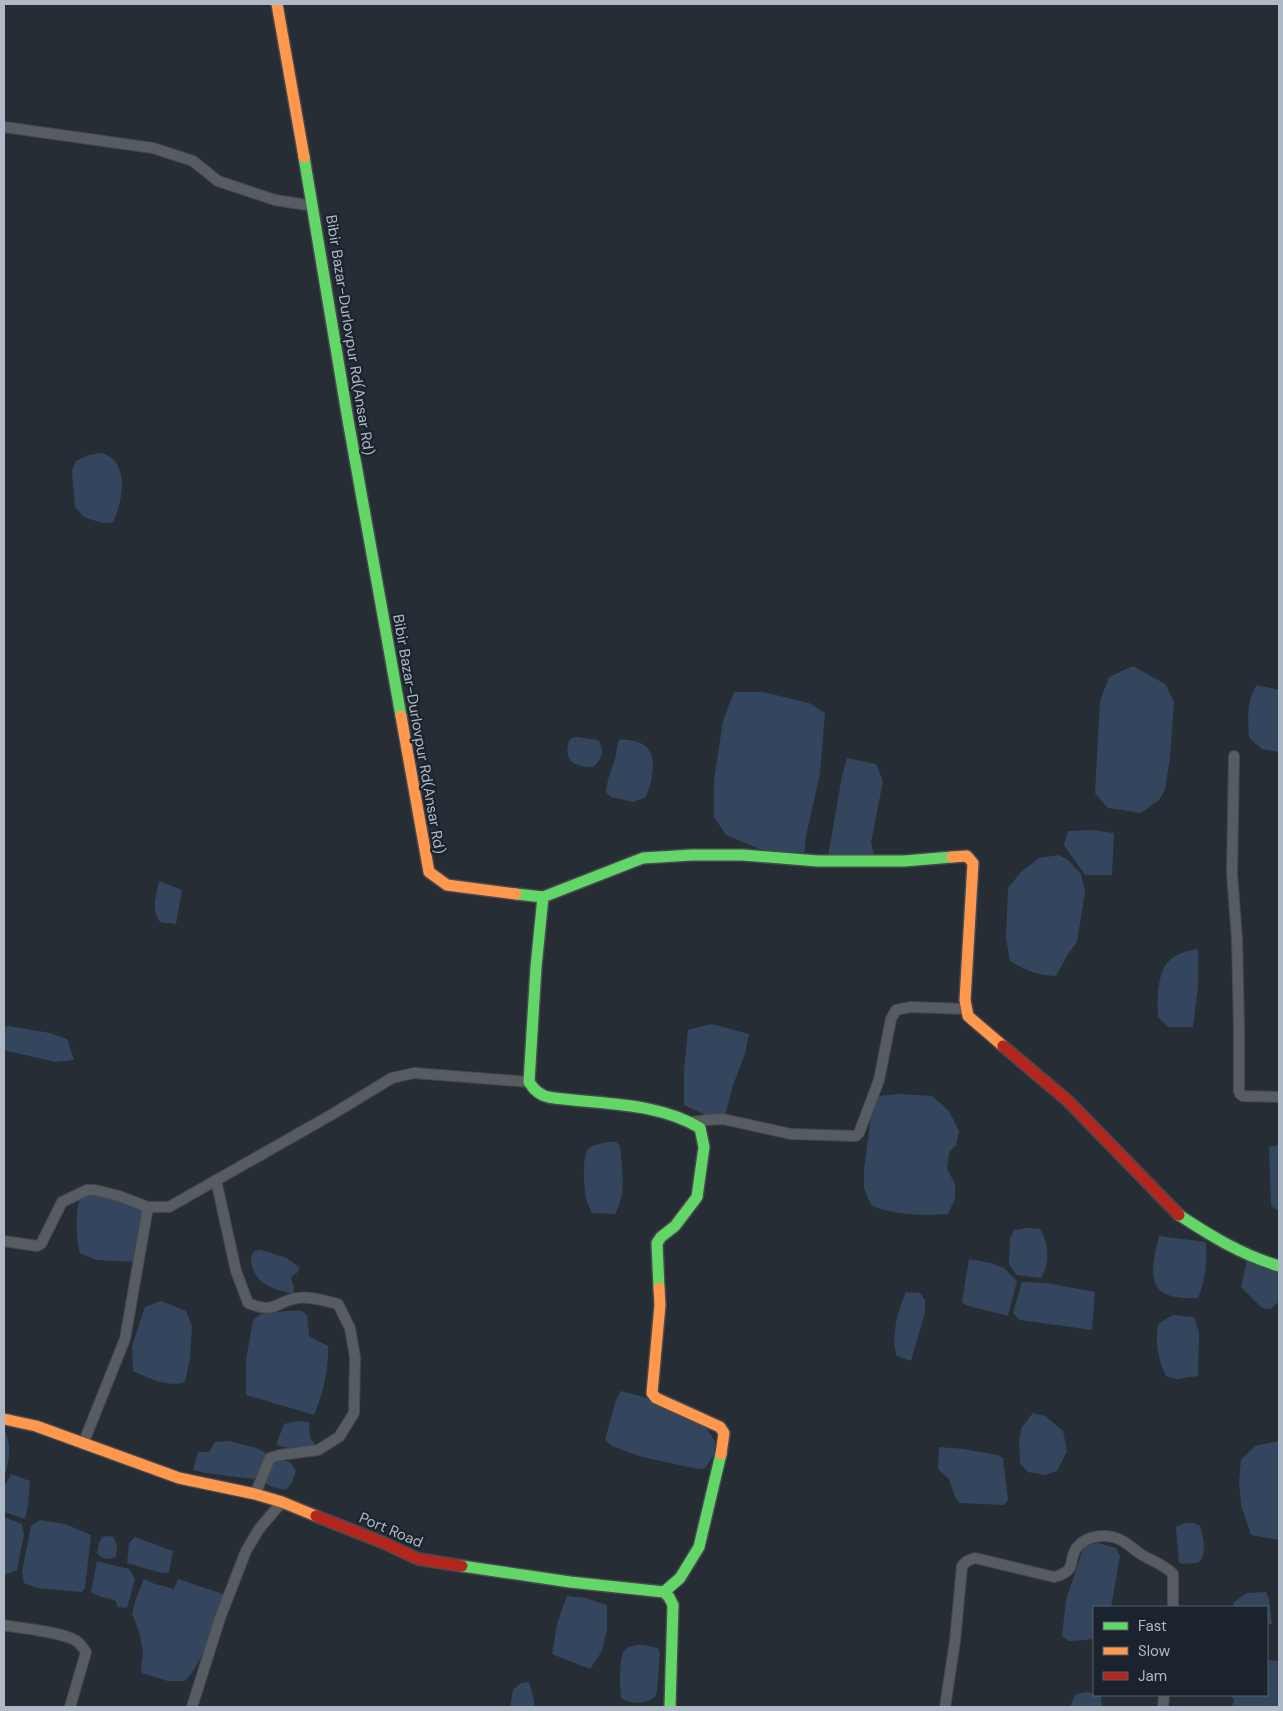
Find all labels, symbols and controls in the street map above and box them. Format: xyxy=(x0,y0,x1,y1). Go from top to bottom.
street label: Bibir Bazar-Durlovpur Rd(Ansar Rd) xyxy=(321,213,379,457)
street label: Bibir Bazar-Durlovpur Rd(Ansar Rd) xyxy=(388,613,450,855)
street label: Port Road xyxy=(356,1508,426,1552)
legend xyxy=(1093,1606,1268,1696)
text: Fast xyxy=(1138,1616,1167,1636)
text: Slow xyxy=(1138,1641,1171,1661)
text: Jam xyxy=(1138,1666,1167,1686)

